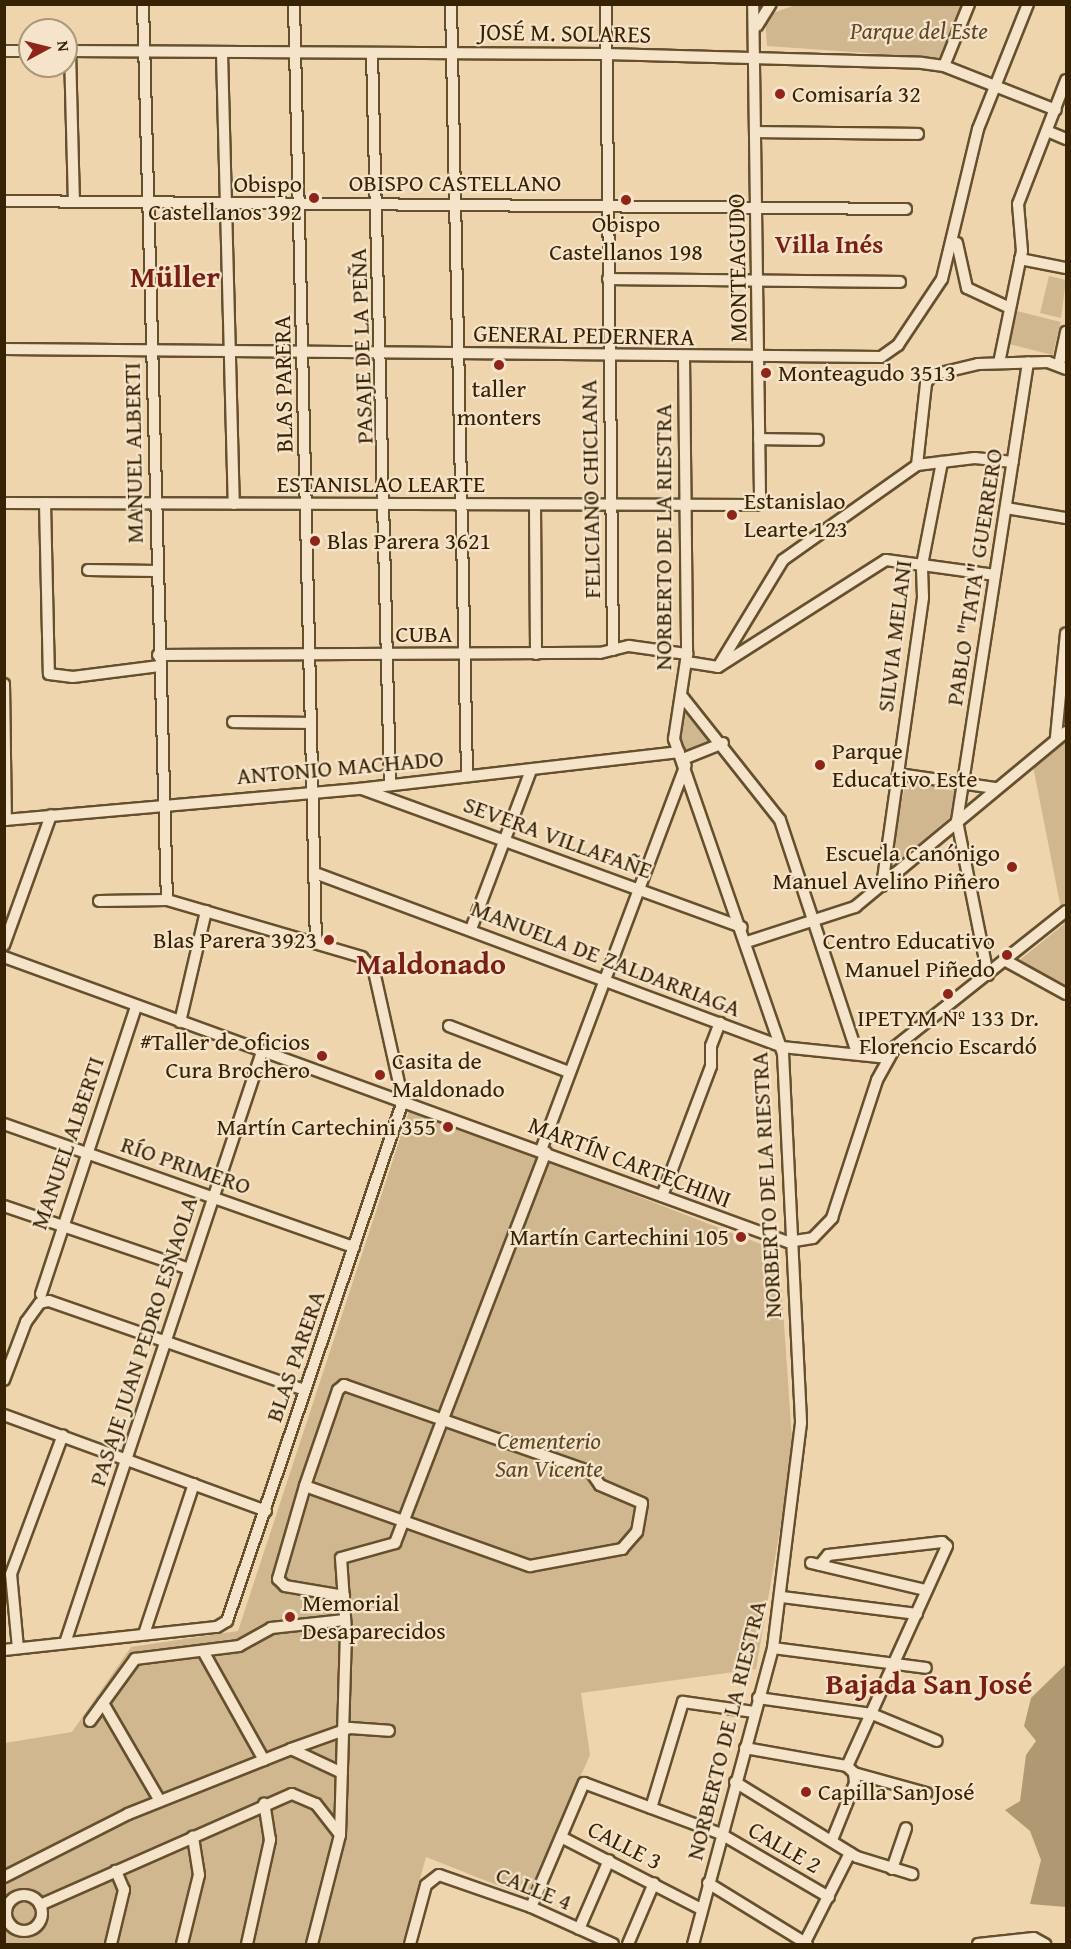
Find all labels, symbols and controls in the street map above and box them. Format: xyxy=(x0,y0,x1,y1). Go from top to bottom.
street label: JOSÉ M. SOLARES xyxy=(479,17,651,49)
park label: Parque del Este xyxy=(850,17,988,45)
north arrow xyxy=(18,18,78,78)
text: N xyxy=(51,39,76,53)
place label: Comisaría 32 xyxy=(792,80,921,108)
marker: Comisaría 32 xyxy=(773,87,787,101)
street label: OBISPO CASTELLANO xyxy=(349,169,561,197)
place label: Obispo Castellanos 392 xyxy=(148,170,302,226)
marker: Obispo Castellanos 392 xyxy=(307,191,321,205)
marker: Obispo Castellanos 198 xyxy=(619,193,633,207)
street label: MONTEAGUDO xyxy=(721,193,753,343)
place label: Obispo Castellanos 198 xyxy=(549,210,703,266)
district label: Villa Inés xyxy=(775,228,883,260)
street label: PASAJE DE LA PEÑA xyxy=(343,247,379,445)
district label: Müller xyxy=(130,258,220,294)
street label: BLAS PARERA xyxy=(267,315,299,453)
street label: GENERAL PEDERNERA xyxy=(473,319,695,351)
marker: taller monters xyxy=(492,358,506,372)
place label: Monteagudo 3513 xyxy=(778,359,956,387)
street label: MANUEL ALBERTI xyxy=(117,362,149,544)
marker: Monteagudo 3513 xyxy=(759,366,773,380)
place label: taller monters xyxy=(457,375,541,431)
street label: FELICIANO CHICLANA xyxy=(574,379,606,599)
street label: NORBERTO DE LA RIESTRA xyxy=(649,404,677,670)
street label: PABLO "TATA" GUERRERO xyxy=(939,446,1009,708)
street label: ESTANISLAO LEARTE xyxy=(277,470,485,498)
place label: Estanislao Learte 123 xyxy=(744,487,848,543)
marker: Estanislao Learte 123 xyxy=(725,508,739,522)
place label: Blas Parera 3621 xyxy=(327,527,491,555)
marker: Blas Parera 3621 xyxy=(308,534,322,548)
street label: SILVIA MELANI xyxy=(870,558,918,714)
street label: CUBA xyxy=(395,620,453,648)
place label: Parque Educativo Este xyxy=(832,737,978,793)
street label: ANTONIO MACHADO xyxy=(235,744,445,790)
marker: Parque Educativo Este xyxy=(813,758,827,772)
street label: SEVERA VILLAFAÑE xyxy=(460,789,656,885)
place label: Escuela Canónigo Manuel Avelino Piñero xyxy=(773,839,1000,895)
marker: Escuela Canónigo Manuel Avelino Piñero xyxy=(1005,860,1019,874)
street label: MANUELA DE ZALDARRIAGA xyxy=(467,893,745,1023)
place label: Blas Parera 3923 xyxy=(153,926,317,954)
place label: Centro Educativo Manuel Piñedo xyxy=(823,927,995,983)
marker: Blas Parera 3923 xyxy=(322,933,336,947)
district label: Maldonado xyxy=(356,945,506,981)
marker: Centro Educativo Manuel Piñedo xyxy=(1000,948,1014,962)
marker: IPETYM Nº 133 Dr. Florencio Escardó xyxy=(941,987,955,1001)
place label: IPETYM Nº 133 Dr. Florencio Escardó xyxy=(857,1004,1039,1060)
place label: #Taller de oficios Cura Brochero xyxy=(139,1028,310,1084)
place label: Casita de Maldonado xyxy=(392,1047,505,1103)
marker: #Taller de oficios Cura Brochero xyxy=(315,1049,329,1063)
street label: NORBERTO DE LA RIESTRA xyxy=(745,1051,787,1319)
street label: MANUEL ALBERTI xyxy=(24,1053,110,1233)
marker: Casita de Maldonado xyxy=(373,1068,387,1082)
street label: MARTÍN CARTECHINI xyxy=(525,1110,735,1214)
place label: Martín Cartechini 355 xyxy=(216,1113,436,1141)
marker: Martín Cartechini 355 xyxy=(441,1120,455,1134)
street label: RÍO PRIMERO xyxy=(117,1129,255,1201)
street label: PASAJE JUAN PEDRO ESNAOLA xyxy=(83,1193,203,1489)
place label: Martín Cartechini 105 xyxy=(509,1223,729,1251)
marker: Martín Cartechini 105 xyxy=(734,1230,748,1244)
street label: BLAS PARERA xyxy=(259,1286,331,1426)
park label: Cementerio San Vicente xyxy=(495,1427,603,1483)
place label: Memorial Desaparecidos xyxy=(302,1589,446,1645)
street label: NORBERTO DE LA RIESTRA xyxy=(680,1597,772,1863)
marker: Memorial Desaparecidos xyxy=(283,1610,297,1624)
district label: Bajada San José xyxy=(826,1665,1032,1701)
place label: Capilla San José xyxy=(818,1778,975,1806)
marker: Capilla San José xyxy=(799,1785,813,1799)
street label: CALLE 3 xyxy=(583,1814,667,1876)
street label: CALLE 2 xyxy=(743,1815,827,1879)
street label: CALLE 4 xyxy=(492,1860,576,1916)

